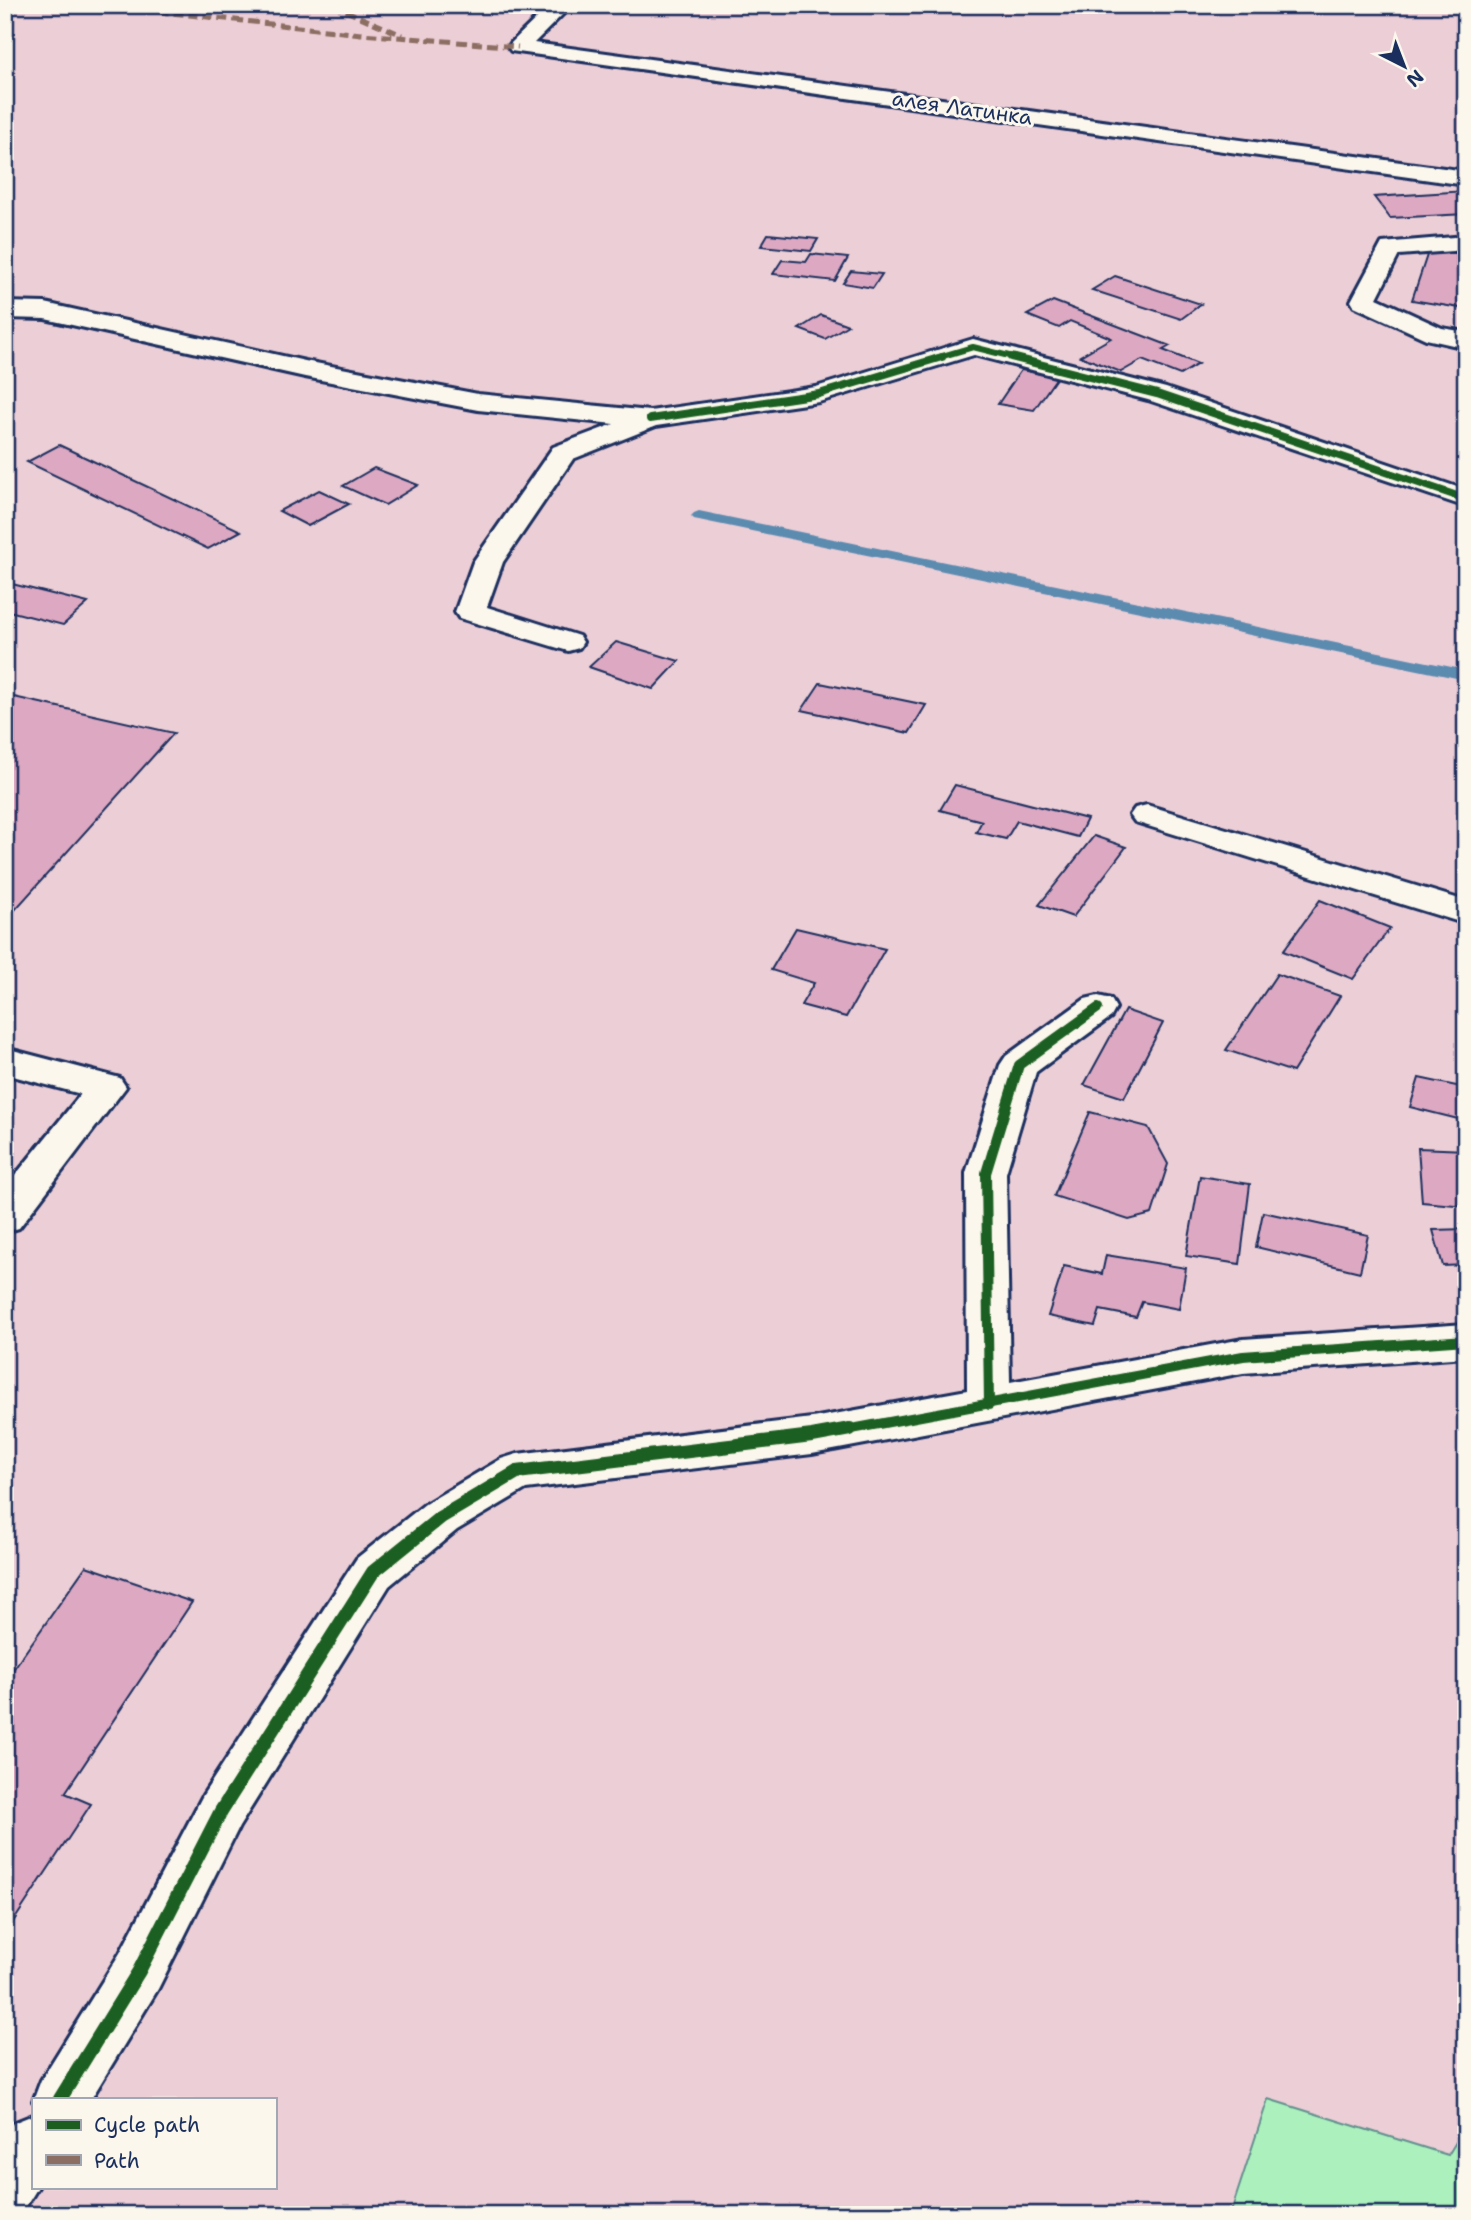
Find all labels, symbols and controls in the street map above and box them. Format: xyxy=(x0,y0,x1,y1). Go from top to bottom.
north arrow xyxy=(1370,32,1440,102)
text: N xyxy=(1401,64,1429,93)
street label: алея Латинка xyxy=(890,84,1034,132)
legend xyxy=(32,2098,276,2188)
text: Cycle path xyxy=(94,2111,200,2139)
text: Path xyxy=(94,2147,140,2175)

